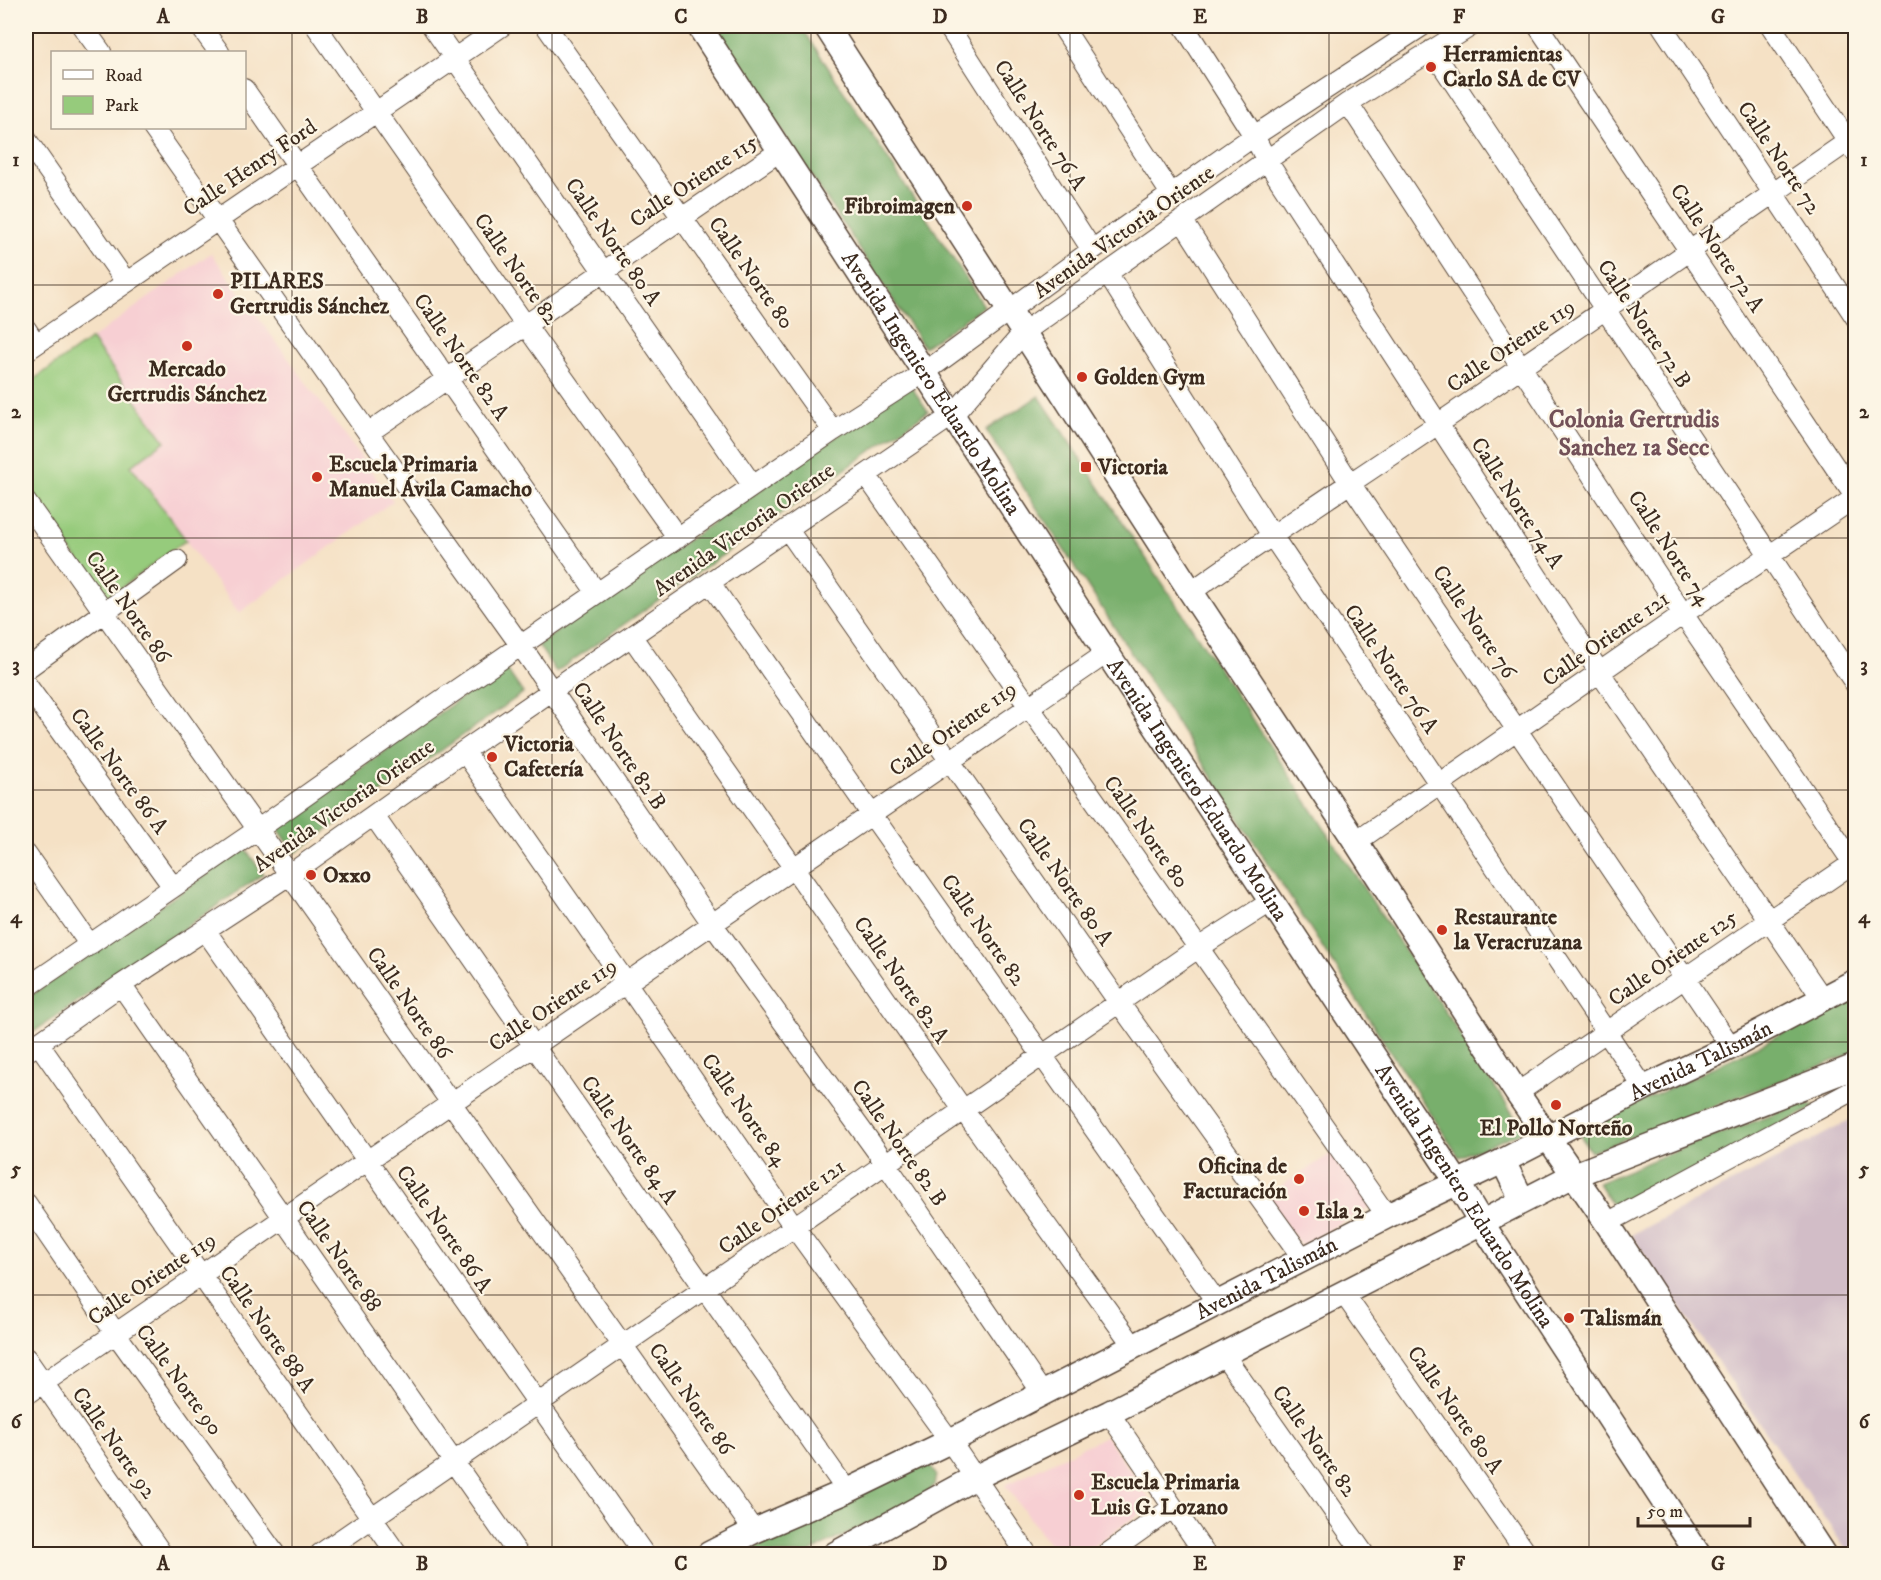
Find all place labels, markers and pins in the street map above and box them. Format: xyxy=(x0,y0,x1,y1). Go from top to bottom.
place label: Herramientas Carlo SA de CV xyxy=(1443,41,1582,93)
marker: Herramientas Carlo SA de CV xyxy=(1424,60,1438,74)
place label: Fibroimagen xyxy=(844,193,955,220)
marker: Fibroimagen xyxy=(960,199,974,213)
place label: PILARES Gertrudis Sánchez xyxy=(230,268,390,320)
marker: PILARES Gertrudis Sánchez xyxy=(211,287,225,301)
marker: Mercado Gertrudis Sánchez xyxy=(180,339,194,353)
place label: Mercado Gertrudis Sánchez xyxy=(107,356,267,408)
place label: Golden Gym xyxy=(1094,364,1206,391)
marker: Golden Gym xyxy=(1075,370,1089,384)
place label: Escuela Primaria Manuel Ávila Camacho xyxy=(329,451,532,503)
place label: Victoria xyxy=(1097,454,1168,481)
marker: Victoria xyxy=(1079,460,1093,474)
marker: Escuela Primaria Manuel Ávila Camacho xyxy=(310,470,324,484)
place label: Victoria Cafetería xyxy=(503,731,584,783)
marker: Victoria Cafetería xyxy=(485,750,499,764)
place label: Oxxo xyxy=(323,862,371,889)
marker: Oxxo xyxy=(304,868,318,882)
place label: Restaurante la Veracruzana xyxy=(1453,904,1583,956)
marker: Restaurante la Veracruzana xyxy=(1435,923,1449,937)
marker: El Pollo Norteño xyxy=(1549,1098,1563,1112)
place label: El Pollo Norteño xyxy=(1479,1115,1633,1142)
place label: Oficina de Facturación xyxy=(1183,1153,1287,1205)
marker: Oficina de Facturación xyxy=(1292,1172,1306,1186)
place label: Isla 2 xyxy=(1316,1198,1365,1225)
marker: Isla 2 xyxy=(1297,1204,1311,1218)
place label: Talismán xyxy=(1580,1305,1663,1332)
marker: Talismán xyxy=(1562,1311,1576,1325)
place label: Escuela Primaria Luis G. Lozano xyxy=(1091,1469,1240,1521)
marker: Escuela Primaria Luis G. Lozano xyxy=(1072,1488,1086,1502)

